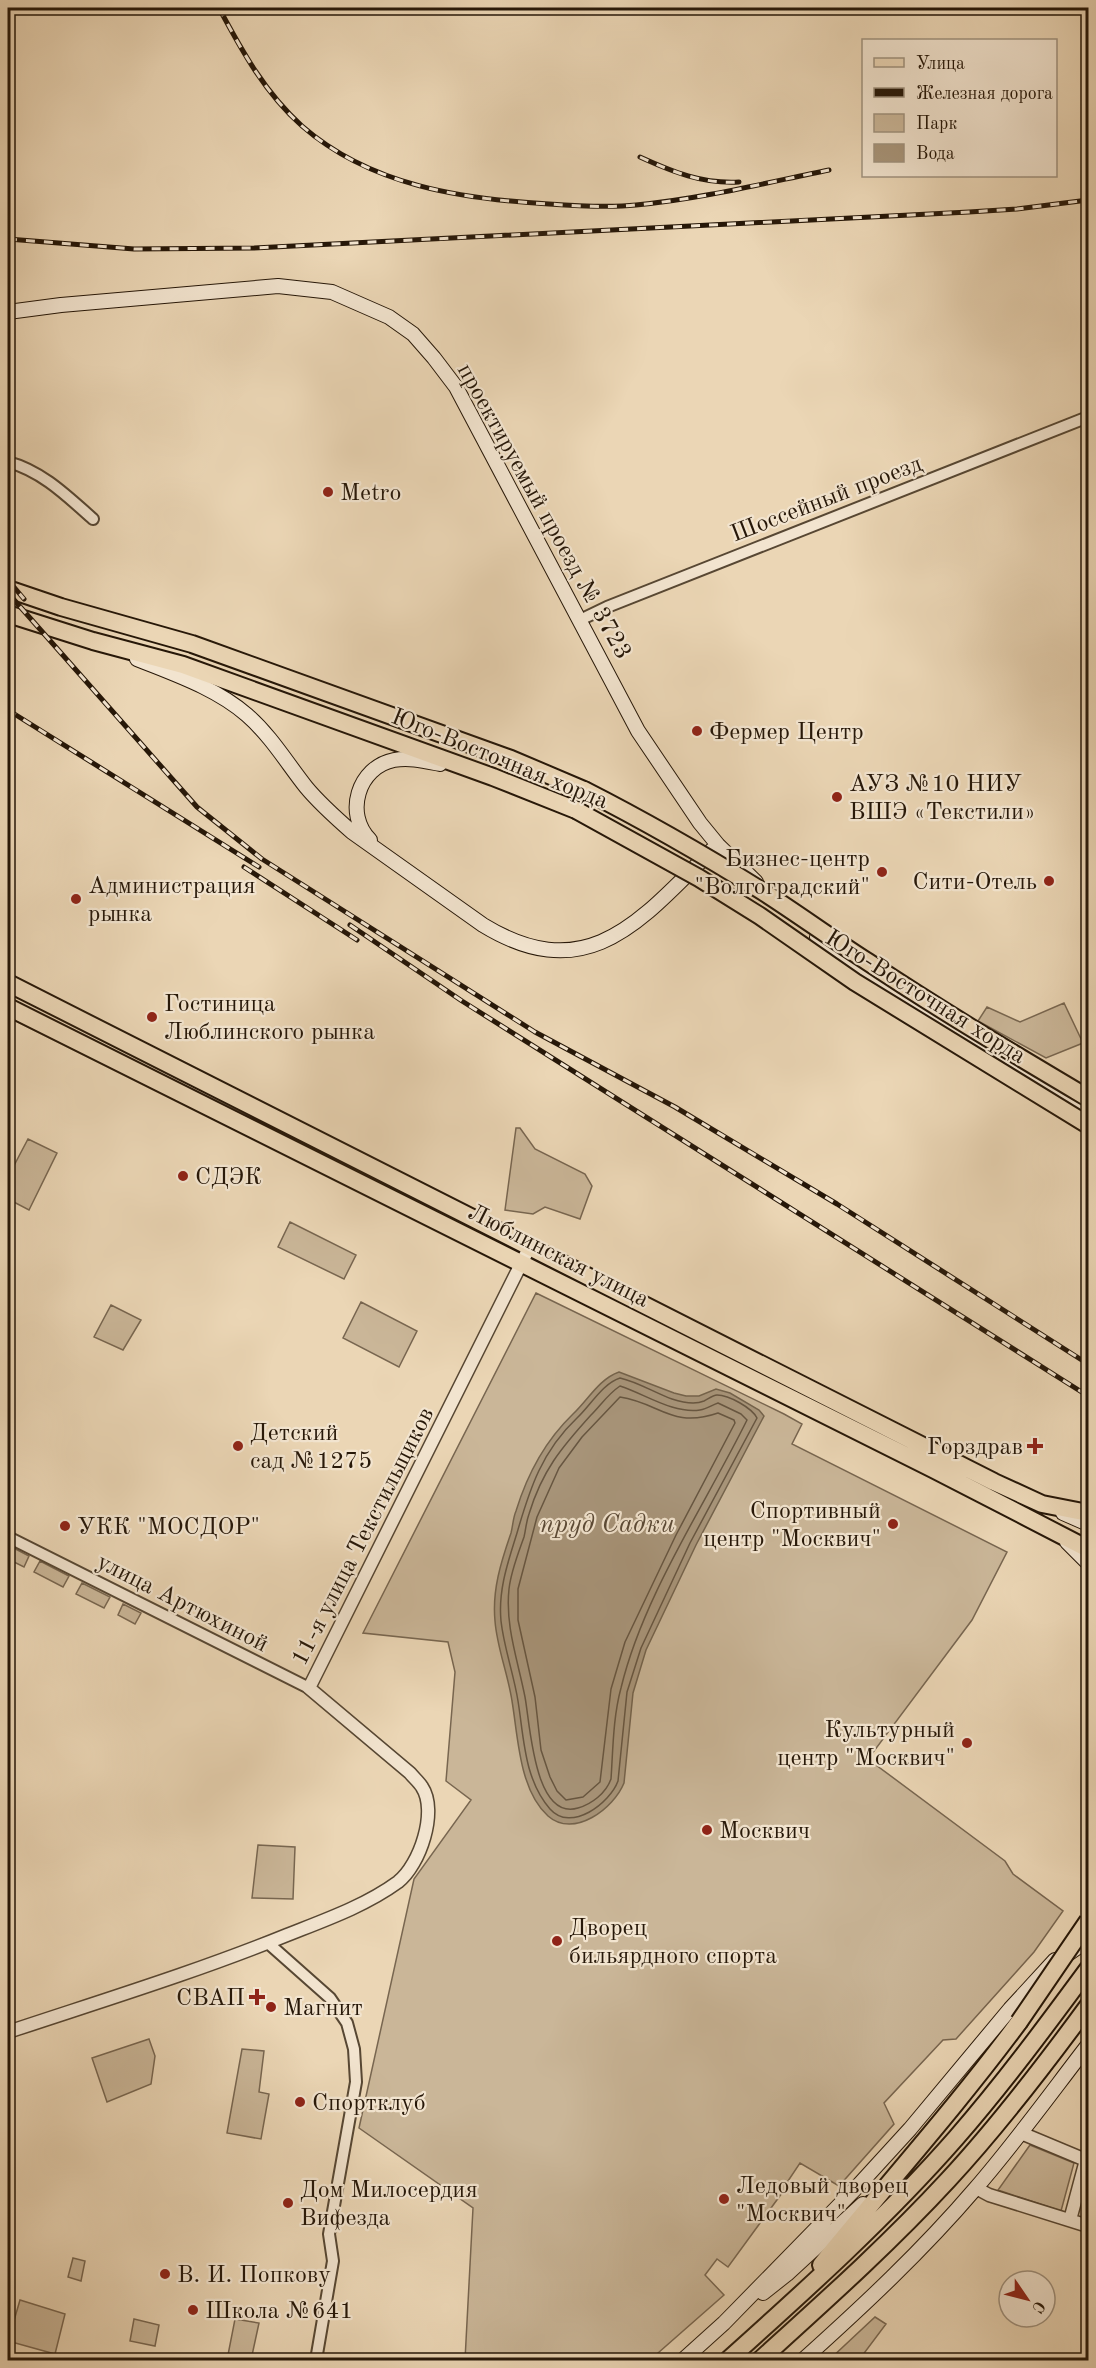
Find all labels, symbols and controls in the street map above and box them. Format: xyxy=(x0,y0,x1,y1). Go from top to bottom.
legend xyxy=(862,39,1057,177)
text: Улица xyxy=(916,55,965,73)
text: Железная дорога xyxy=(916,85,1053,103)
text: Парк xyxy=(916,115,957,133)
text: Вода xyxy=(916,145,955,163)
street label: проектируемый проезд № 3723 xyxy=(452,360,635,664)
street label: Шоссейный проезд xyxy=(728,452,926,547)
place label: Metro xyxy=(340,482,401,506)
marker: Metro xyxy=(321,485,335,499)
street label: Юго-Восточная хорда xyxy=(387,705,611,814)
place label: Фермер Центр xyxy=(709,721,864,745)
marker: Фермер Центр xyxy=(690,724,704,738)
place label: АУЗ №10 НИУ ВШЭ «Текстили» xyxy=(849,773,1035,825)
marker: АУЗ №10 НИУ ВШЭ «Текстили» xyxy=(830,790,844,804)
place label: Бизнес-центр "Волгоградский" xyxy=(695,848,870,900)
marker: Бизнес-центр "Волгоградский" xyxy=(875,865,889,879)
place label: Сити-Отель xyxy=(912,871,1037,895)
marker: Сити-Отель xyxy=(1042,874,1056,888)
place label: Администрация рынка xyxy=(88,875,256,927)
marker: Администрация рынка xyxy=(69,892,83,906)
street label: Юго-Восточная хорда xyxy=(820,926,1030,1069)
place label: Гостиница Люблинского рынка xyxy=(164,993,375,1045)
marker: Гостиница Люблинского рынка xyxy=(145,1010,159,1024)
place label: СДЭК xyxy=(195,1166,262,1190)
marker: СДЭК xyxy=(176,1169,190,1183)
street label: Люблинская улица xyxy=(464,1201,653,1313)
street label: 11-я улица Текстильщиков xyxy=(288,1404,439,1670)
place label: Детский сад №1275 xyxy=(250,1422,372,1474)
place label: Горздрав xyxy=(927,1436,1023,1460)
marker: Детский сад №1275 xyxy=(231,1439,245,1453)
marker: Горздрав xyxy=(1028,1439,1042,1453)
place label: Спортивный центр "Москвич" xyxy=(703,1500,881,1552)
water label: пруд Садки xyxy=(539,1512,675,1538)
place label: УКК "МОСДОР" xyxy=(77,1516,260,1540)
marker: Спортивный центр "Москвич" xyxy=(886,1517,900,1531)
marker: УКК "МОСДОР" xyxy=(58,1519,72,1533)
street label: улица Артюхиной xyxy=(92,1550,272,1657)
place label: Культурный центр "Москвич" xyxy=(777,1719,955,1771)
marker: Культурный центр "Москвич" xyxy=(960,1736,974,1750)
place label: Москвич xyxy=(719,1820,810,1844)
marker: Москвич xyxy=(700,1823,714,1837)
place label: Дворец бильярдного спорта xyxy=(569,1917,777,1969)
marker: Дворец бильярдного спорта xyxy=(550,1934,564,1948)
place label: СВАП xyxy=(176,1987,245,2011)
marker: СВАП xyxy=(250,1990,264,2004)
place label: Магнит xyxy=(283,1997,363,2021)
marker: Магнит xyxy=(264,2000,278,2014)
place label: Спортклуб xyxy=(312,2092,426,2116)
marker: Спортклуб xyxy=(293,2095,307,2109)
place label: Ледовый дворец "Москвич" xyxy=(736,2175,908,2227)
place label: Дом Милосердия Вифезда xyxy=(300,2179,478,2231)
marker: Ледовый дворец "Москвич" xyxy=(717,2192,731,2206)
marker: Дом Милосердия Вифезда xyxy=(281,2196,295,2210)
place label: В. И. Попкову xyxy=(177,2264,331,2288)
marker: В. И. Попкову xyxy=(158,2267,172,2281)
north arrow xyxy=(997,2269,1057,2329)
text: С xyxy=(1028,2298,1047,2315)
place label: Школа №641 xyxy=(205,2300,353,2324)
marker: Школа №641 xyxy=(186,2303,200,2317)

